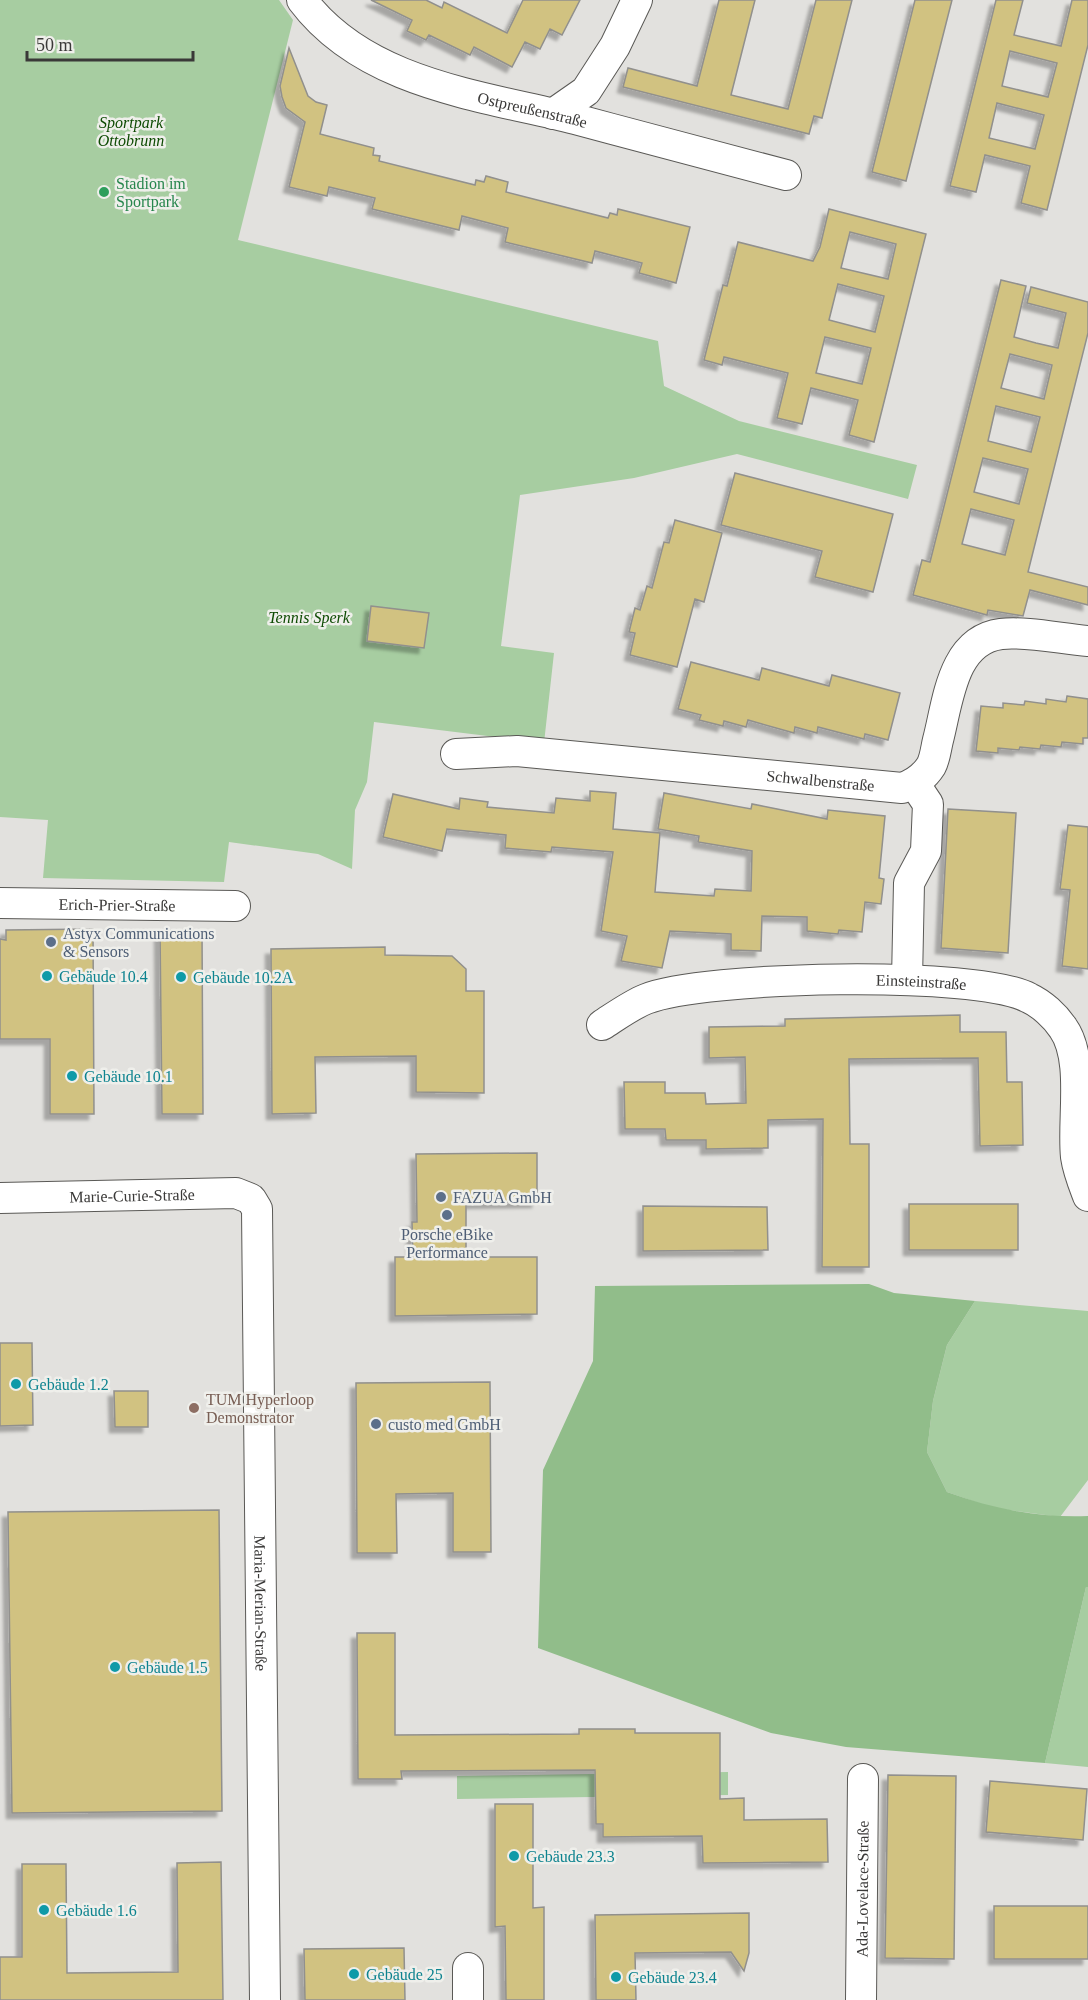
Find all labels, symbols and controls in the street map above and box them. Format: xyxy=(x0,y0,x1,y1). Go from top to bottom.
scale bar xyxy=(27,24,194,62)
text: 50 m xyxy=(36,35,73,55)
street label: Ostpreußenstraße xyxy=(476,88,589,130)
park label: Sportpark Ottobrunn xyxy=(98,114,164,149)
place label: Stadion im Sportpark xyxy=(116,175,186,211)
marker: Stadion im Sportpark xyxy=(97,185,111,199)
park label: Tennis Sperk xyxy=(268,609,351,627)
street label: Schwalbenstraße xyxy=(766,767,875,794)
street label: Erich-Prier-Straße xyxy=(58,895,176,914)
place label: Astyx Communications & Sensors xyxy=(63,925,215,960)
marker: Astyx Communications & Sensors xyxy=(44,935,58,949)
place label: Gebäude 10.4 xyxy=(59,968,148,985)
marker: Gebäude 10.4 xyxy=(40,969,54,983)
place label: Gebäude 10.2A xyxy=(193,969,294,986)
marker: Gebäude 10.2A xyxy=(174,970,188,984)
street label: Einsteinstraße xyxy=(876,971,967,993)
place label: Gebäude 10.1 xyxy=(84,1068,173,1085)
marker: Gebäude 10.1 xyxy=(65,1069,79,1083)
street label: Marie-Curie-Straße xyxy=(69,1185,195,1205)
place label: FAZUA GmbH xyxy=(453,1189,552,1206)
marker: FAZUA GmbH xyxy=(434,1190,448,1204)
marker: Porsche eBike Performance xyxy=(440,1208,454,1222)
place label: Porsche eBike Performance xyxy=(401,1226,493,1261)
place label: Gebäude 1.2 xyxy=(28,1376,109,1393)
marker: Gebäude 1.2 xyxy=(9,1377,23,1391)
place label: TUM Hyperloop Demonstrator xyxy=(206,1391,314,1426)
marker: TUM Hyperloop Demonstrator xyxy=(187,1401,201,1415)
place label: custo med GmbH xyxy=(388,1416,501,1433)
marker: custo med GmbH xyxy=(369,1417,383,1431)
street label: Maria-Merian-Straße xyxy=(252,1535,270,1671)
place label: Gebäude 1.5 xyxy=(127,1659,208,1676)
marker: Gebäude 1.5 xyxy=(108,1660,122,1674)
street label: Ada-Lovelace-Straße xyxy=(853,1820,871,1958)
place label: Gebäude 23.3 xyxy=(526,1848,615,1865)
marker: Gebäude 23.3 xyxy=(507,1849,521,1863)
place label: Gebäude 1.6 xyxy=(56,1902,137,1919)
marker: Gebäude 1.6 xyxy=(37,1903,51,1917)
place label: Gebäude 25 xyxy=(366,1966,443,1983)
marker: Gebäude 25 xyxy=(347,1967,361,1981)
place label: Gebäude 23.4 xyxy=(628,1969,717,1986)
marker: Gebäude 23.4 xyxy=(609,1970,623,1984)

